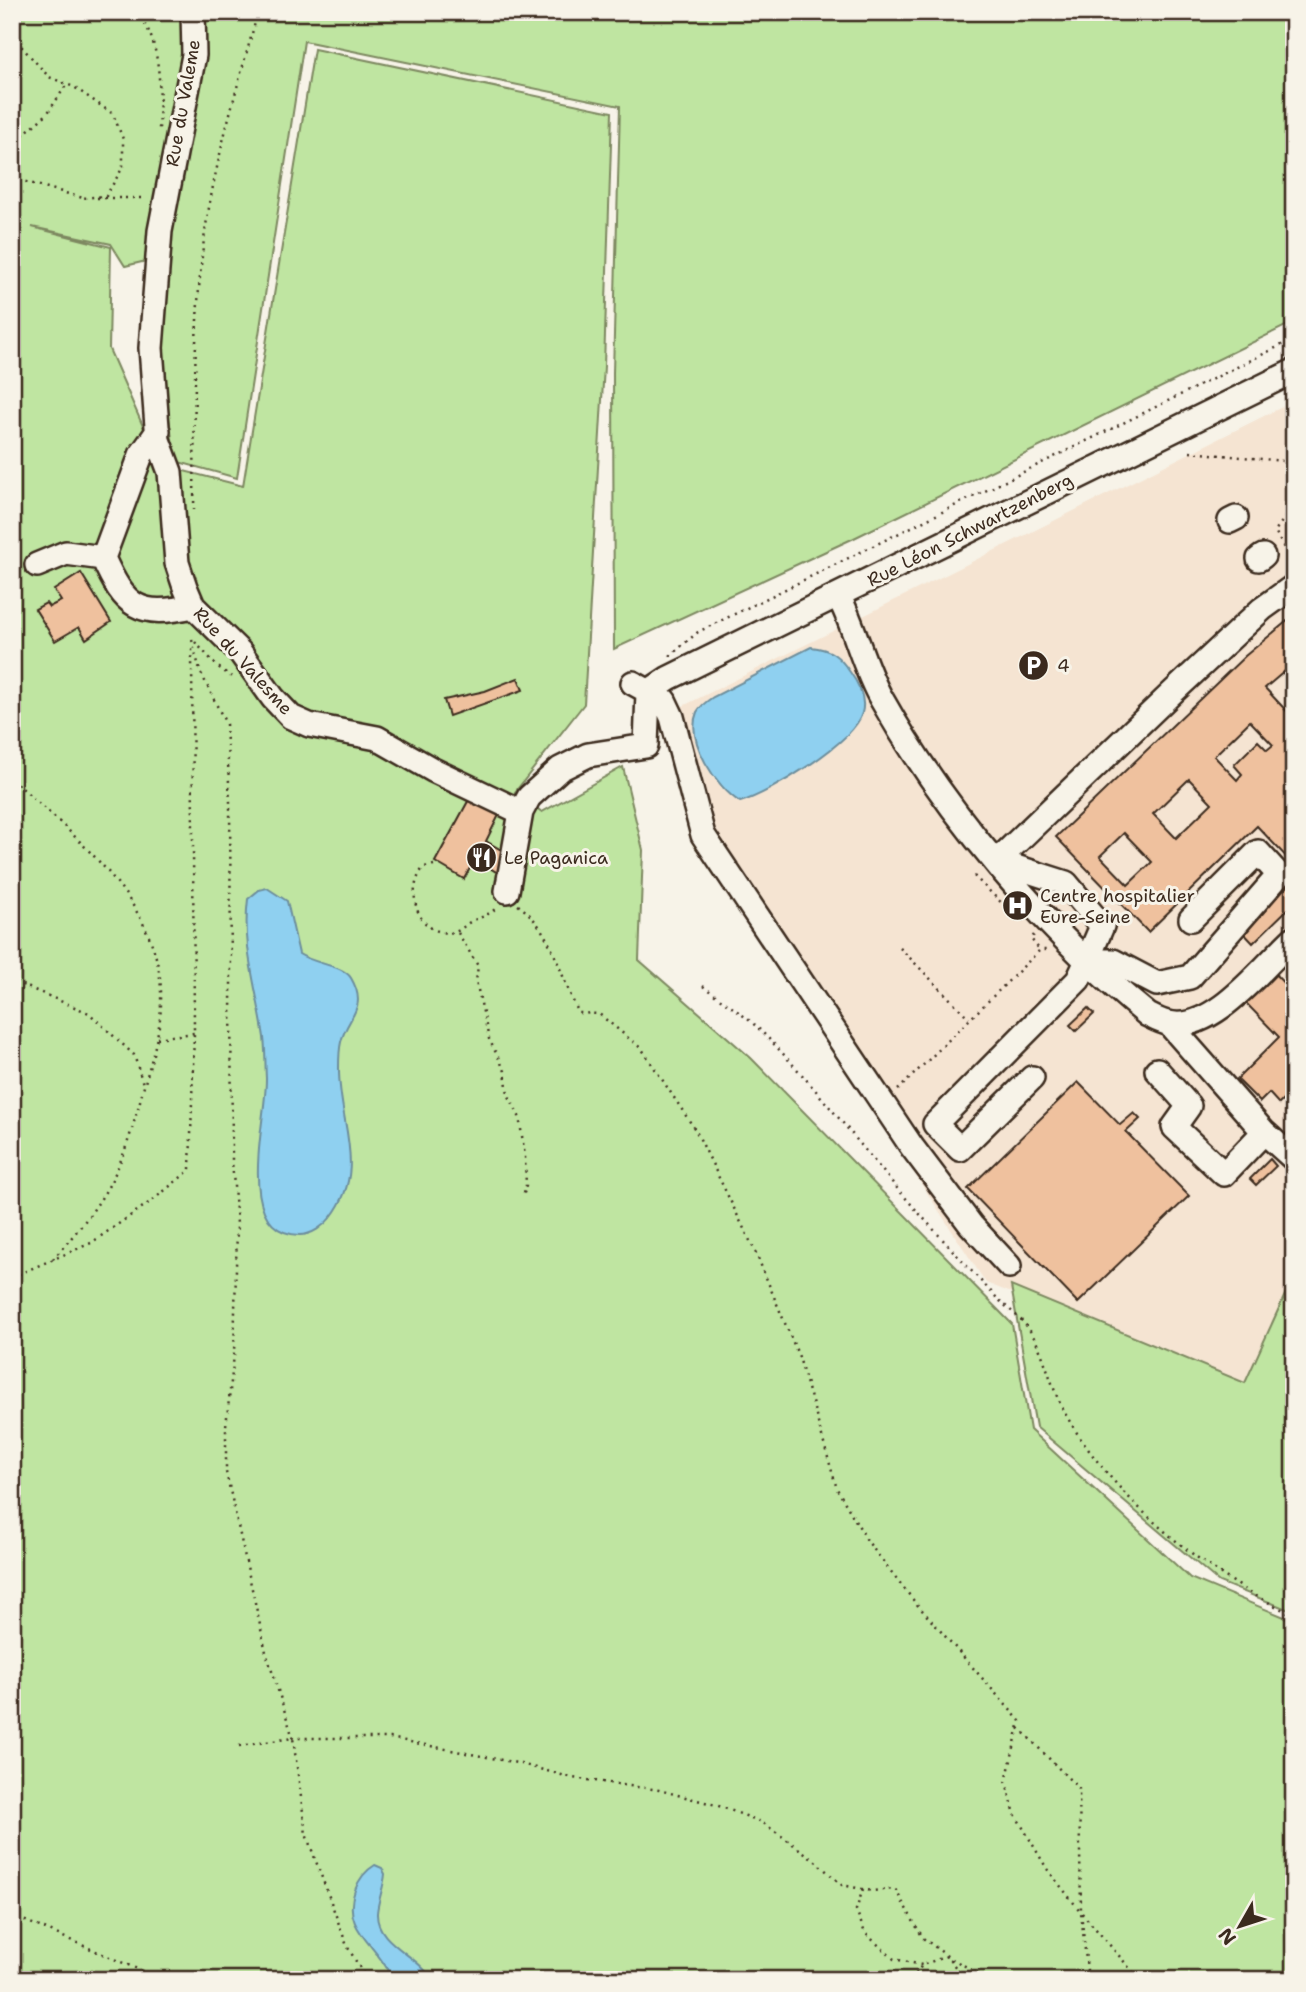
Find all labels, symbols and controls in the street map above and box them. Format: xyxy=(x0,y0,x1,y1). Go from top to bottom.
street label: Rue du Valeme xyxy=(160,37,206,169)
street label: Rue Léon Schwartzenberg xyxy=(863,468,1077,592)
street label: Rue du Valesme xyxy=(188,602,298,720)
parking icon: 4 xyxy=(1017,649,1051,683)
place label: 4 xyxy=(1057,654,1070,678)
restaurant icon: Le Paganica xyxy=(464,841,498,875)
place label: Le Paganica xyxy=(504,846,608,870)
place label: Centre hospitalier Eure-Seine xyxy=(1040,884,1195,929)
hospital icon: Centre hospitalier Eure-Seine xyxy=(1000,889,1034,923)
north arrow xyxy=(1204,1890,1274,1960)
text: N xyxy=(1213,1923,1242,1950)

